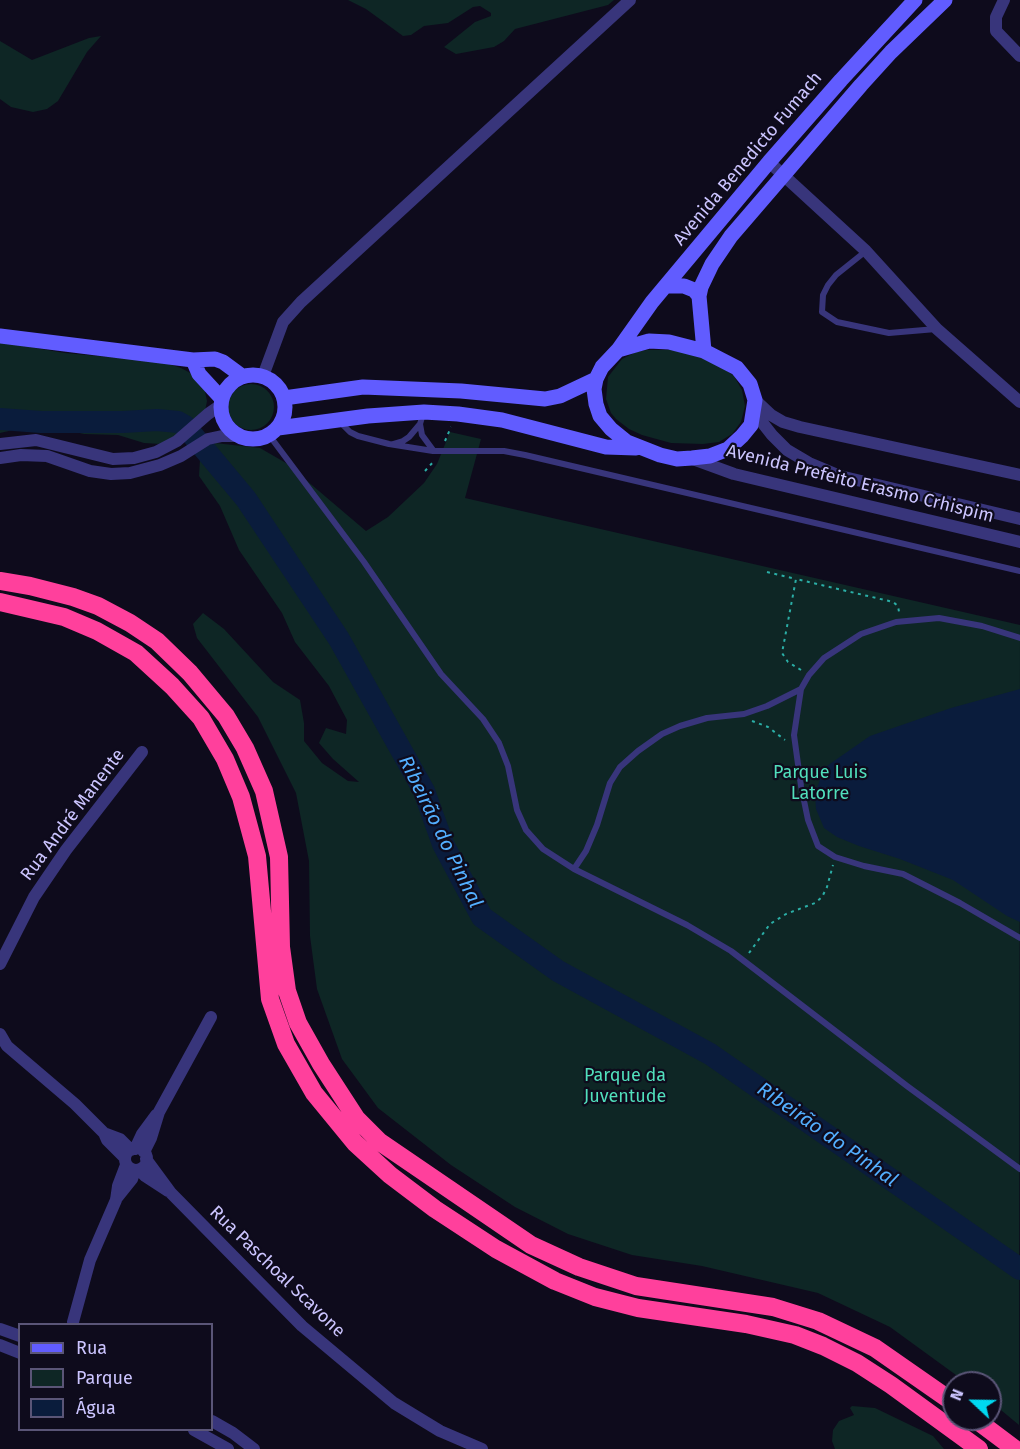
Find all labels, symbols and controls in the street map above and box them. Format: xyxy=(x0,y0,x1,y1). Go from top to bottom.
street label: Avenida Benedicto Fumach xyxy=(669,68,827,250)
street label: Avenida Prefeito Erasmo Crhispim xyxy=(724,440,996,528)
street label: Rua André Manente xyxy=(16,745,130,885)
water label: Ribeirão do Pinhal xyxy=(393,752,487,912)
park label: Parque Luis Latorre xyxy=(773,762,867,804)
park label: Parque da Juventude xyxy=(584,1065,666,1108)
water label: Ribeirão do Pinhal xyxy=(752,1078,902,1192)
street label: Rua Paschoal Scavone xyxy=(205,1202,349,1342)
legend xyxy=(18,1323,213,1431)
text: Rua xyxy=(76,1337,107,1359)
text: Parque xyxy=(76,1367,133,1389)
north arrow xyxy=(942,1371,1002,1431)
text: N xyxy=(946,1386,967,1403)
text: Água xyxy=(76,1397,116,1419)

